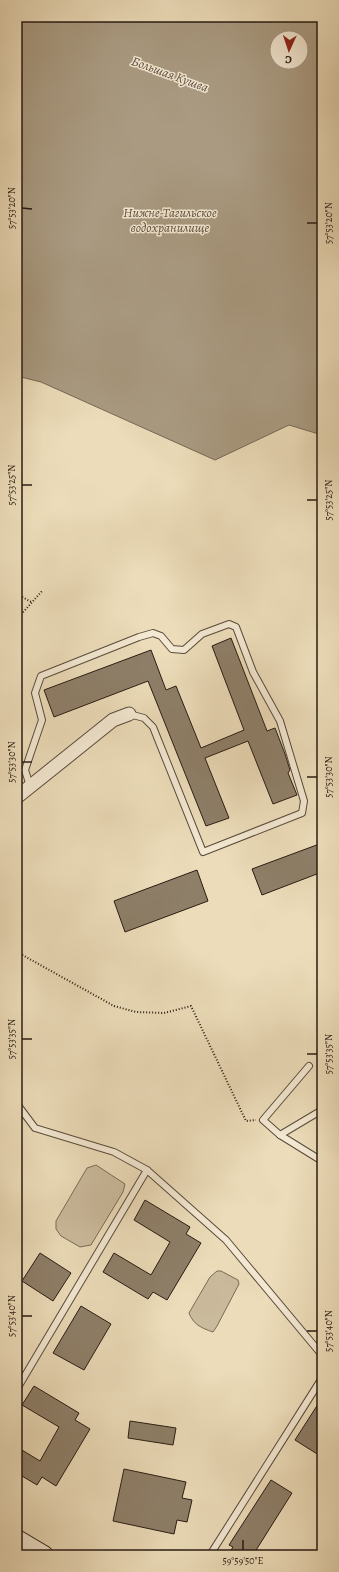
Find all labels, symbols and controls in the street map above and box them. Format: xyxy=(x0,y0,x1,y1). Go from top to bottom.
north arrow xyxy=(269,30,309,70)
water label: Большая Кушва xyxy=(129,52,211,96)
text: С xyxy=(285,52,292,67)
text: 57°53'20"N xyxy=(5,187,18,229)
text: 57°53'20"N xyxy=(322,202,335,244)
water label: Нижне-Тагильское водохранилище xyxy=(123,204,217,236)
text: 57°53'25"N xyxy=(5,465,18,505)
text: 57°53'25"N xyxy=(322,480,335,520)
text: 57°53'30"N xyxy=(5,741,18,783)
text: 57°53'30"N xyxy=(322,756,335,798)
text: 57°53'35"N xyxy=(5,1019,18,1059)
text: 57°53'35"N xyxy=(322,1034,335,1074)
text: 57°53'40"N xyxy=(5,1295,18,1337)
text: 57°53'40"N xyxy=(322,1310,335,1352)
text: 59°59'50"E xyxy=(223,1554,264,1567)

